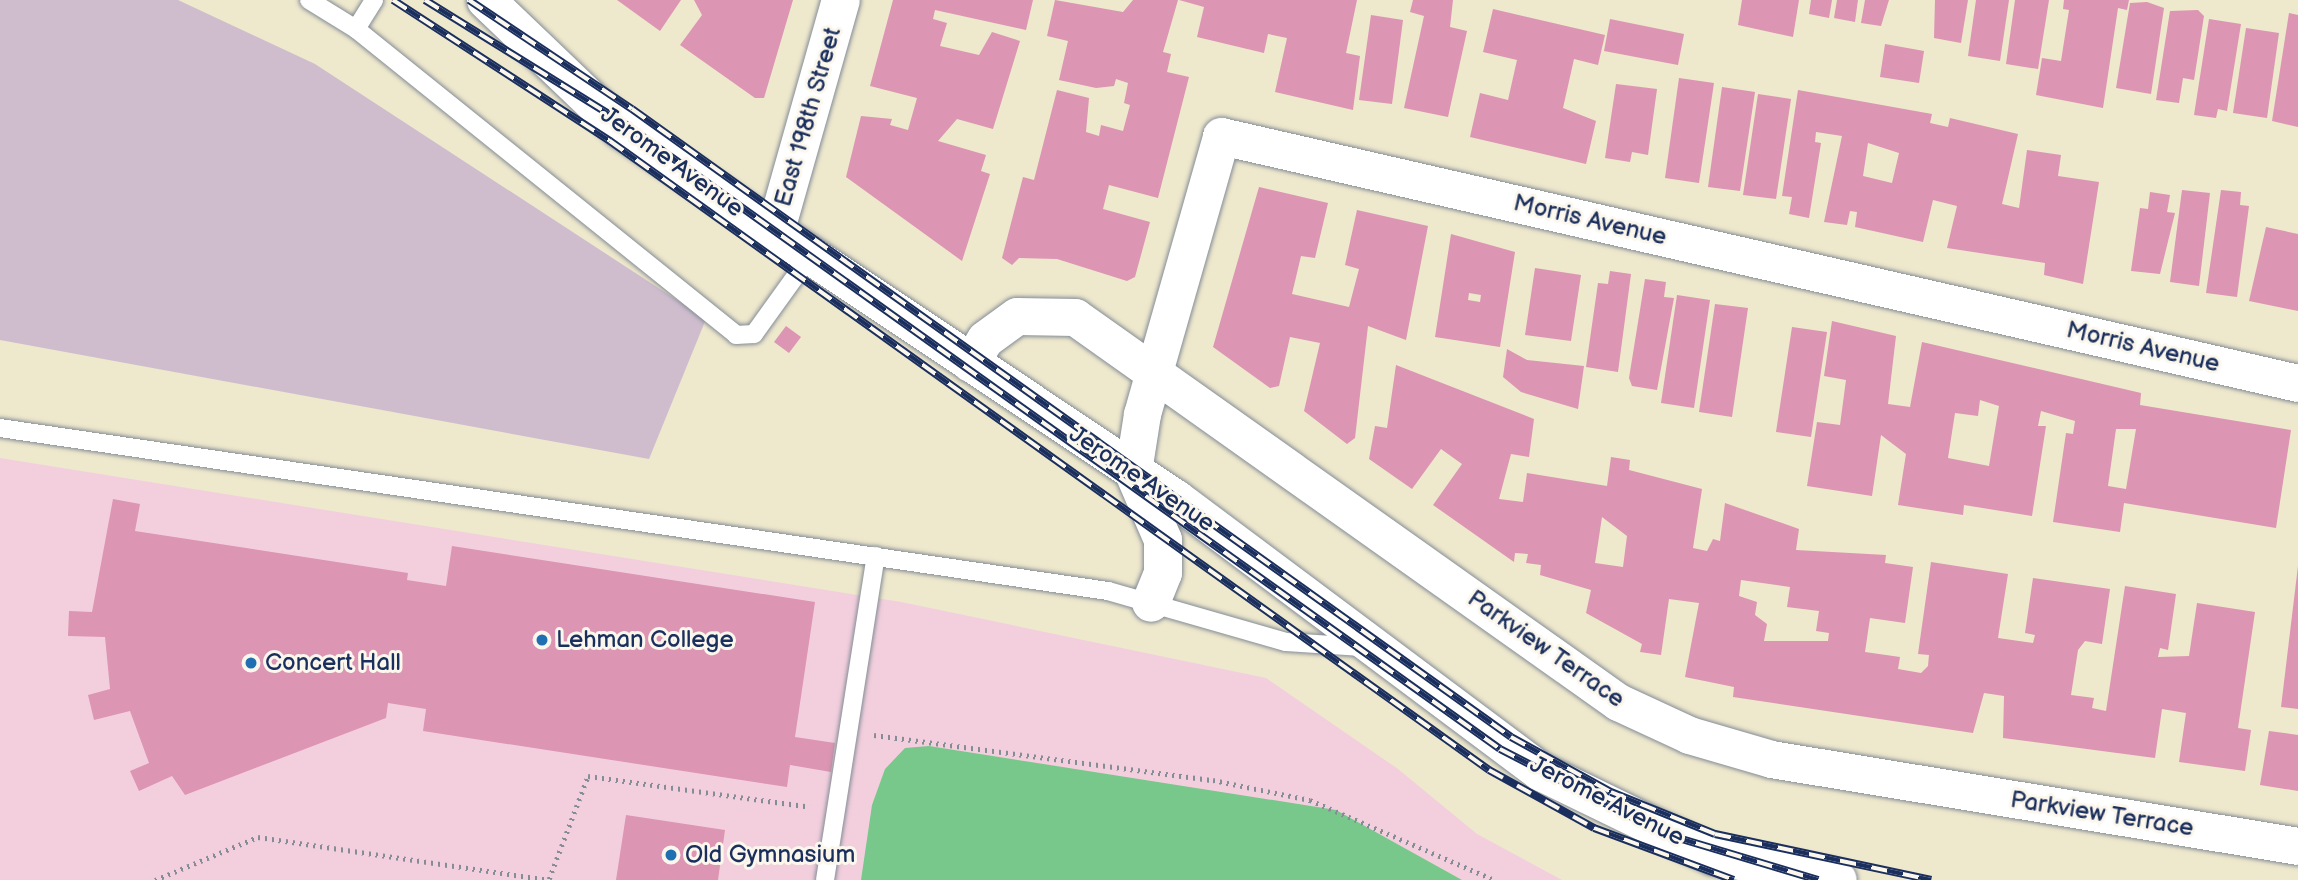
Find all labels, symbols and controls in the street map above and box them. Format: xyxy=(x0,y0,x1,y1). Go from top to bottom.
street label: East 198th Street xyxy=(769,24,847,210)
street label: Jerome Avenue xyxy=(595,101,749,223)
street label: Morris Avenue xyxy=(1511,188,1669,252)
street label: Morris Avenue xyxy=(2064,315,2222,379)
street label: Jerome Avenue xyxy=(1064,420,1220,538)
street label: Parkview Terrace xyxy=(1462,584,1630,714)
place label: Lehman College xyxy=(556,626,734,654)
marker: Lehman College xyxy=(534,632,550,648)
place label: Concert Hall xyxy=(265,649,401,677)
marker: Concert Hall xyxy=(243,655,259,671)
street label: Jerome Avenue xyxy=(1525,750,1689,852)
street label: Parkview Terrace xyxy=(2008,785,2196,843)
place label: Old Gymnasium xyxy=(685,841,855,869)
marker: Old Gymnasium xyxy=(663,847,679,863)

